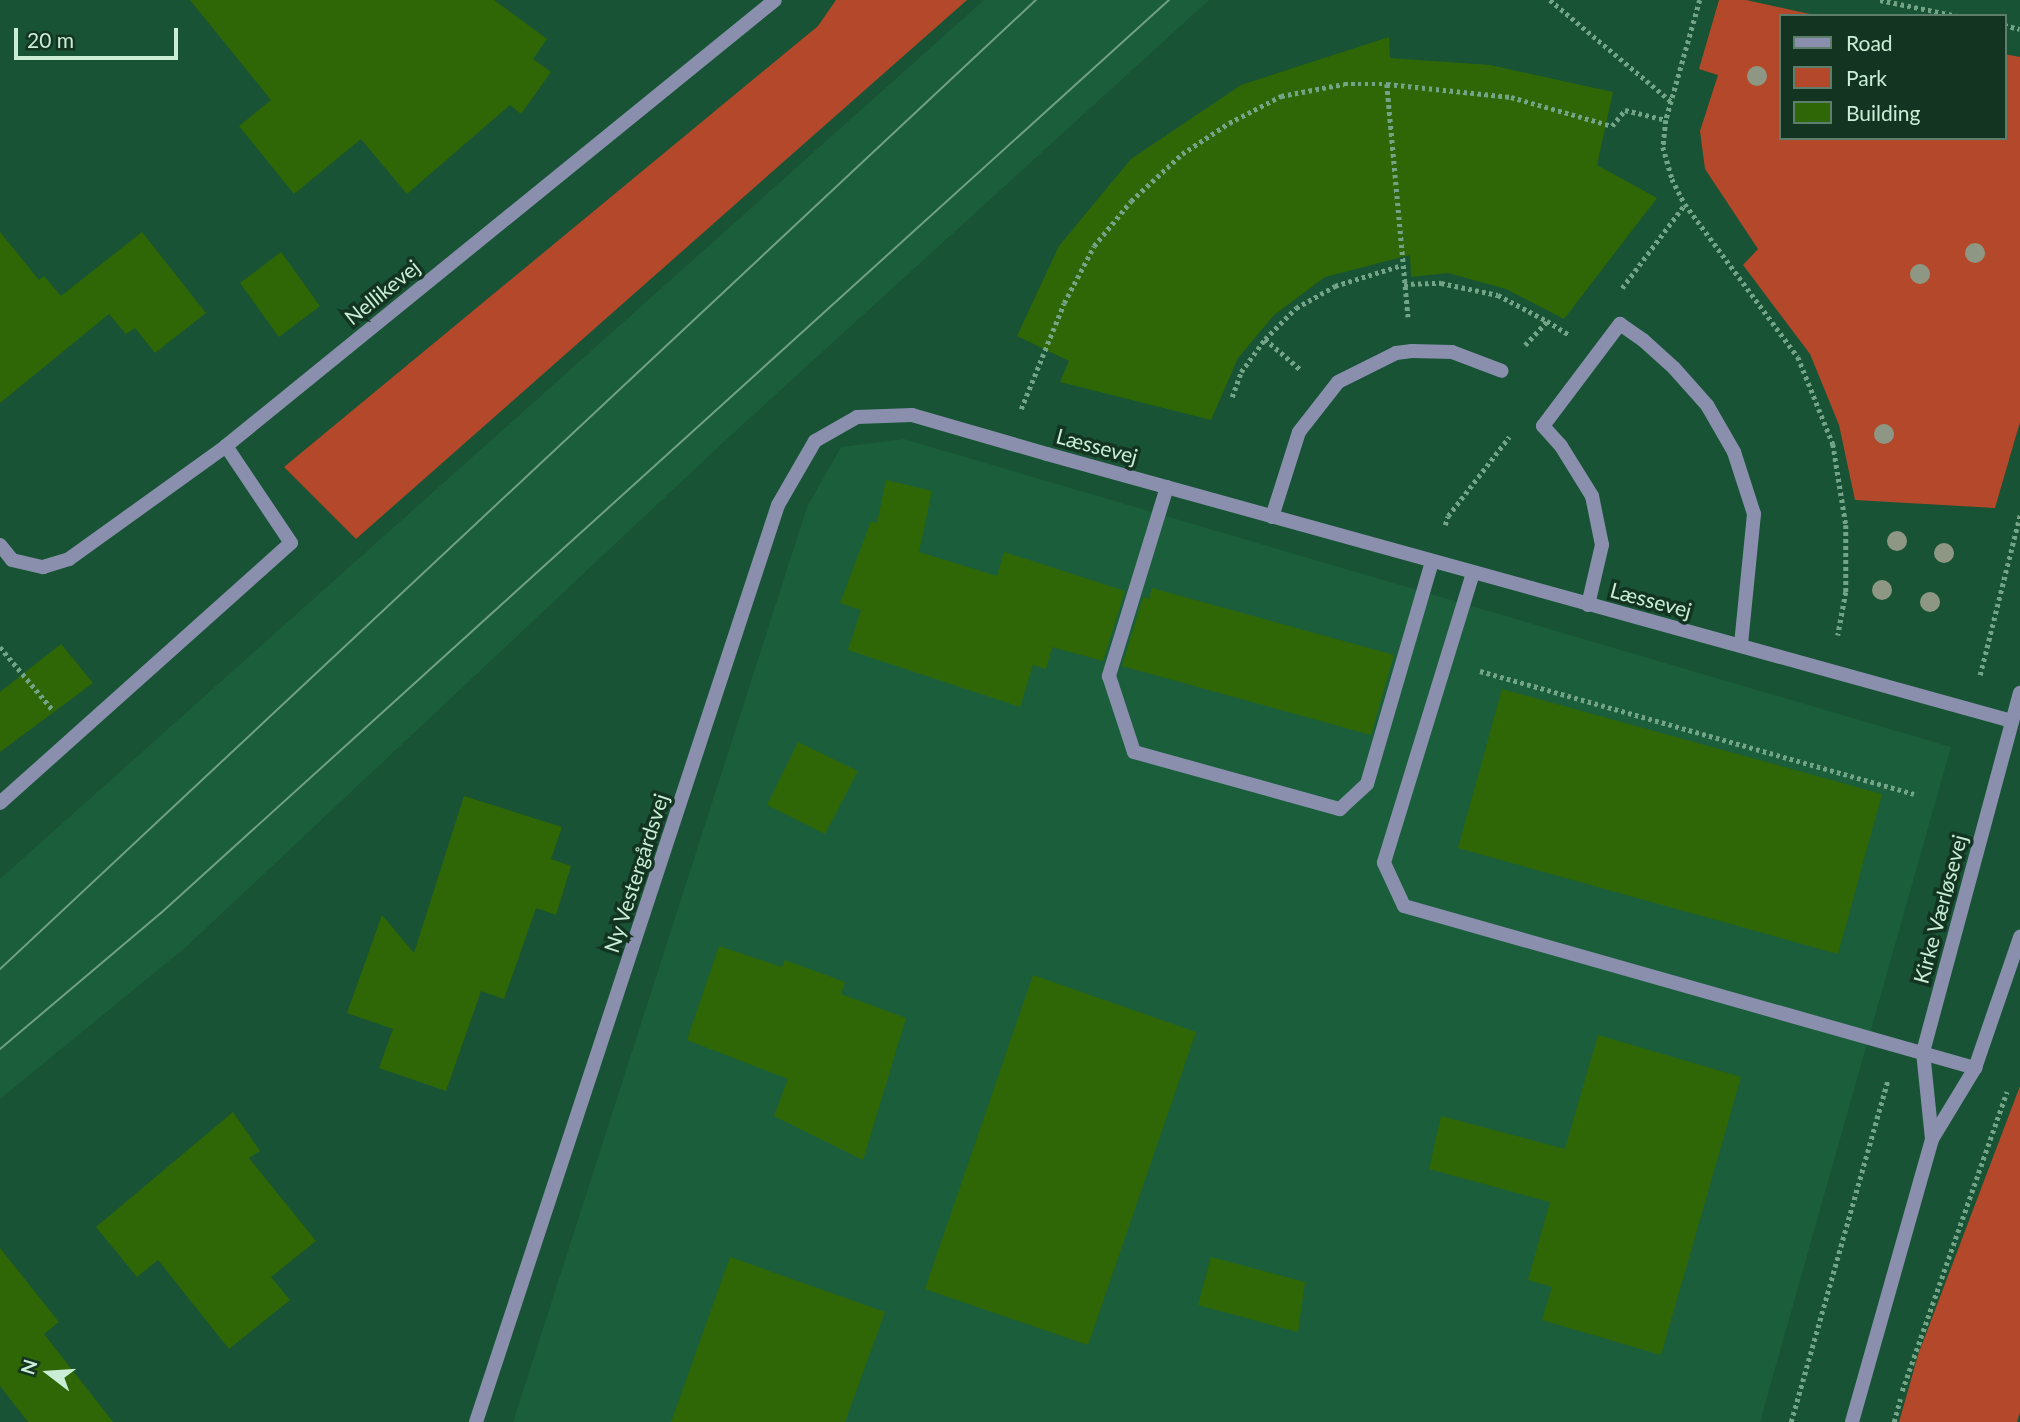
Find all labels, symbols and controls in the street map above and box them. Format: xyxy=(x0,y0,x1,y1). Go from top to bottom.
scale bar xyxy=(18,14,182,58)
legend xyxy=(1778,14,2006,140)
text: 20 m xyxy=(27,27,74,52)
text: Road xyxy=(1846,30,1893,55)
text: Park xyxy=(1846,65,1887,90)
text: Building xyxy=(1846,100,1921,125)
street label: Nellikevej xyxy=(339,254,425,330)
street label: Læssevej xyxy=(1053,423,1141,469)
street label: Læssevej xyxy=(1607,577,1695,623)
street label: Ny Vestergårdsvej xyxy=(598,790,674,956)
street label: Kirke Værløsevej xyxy=(1908,831,1972,987)
north arrow xyxy=(14,1338,84,1408)
text: N xyxy=(15,1356,42,1377)

